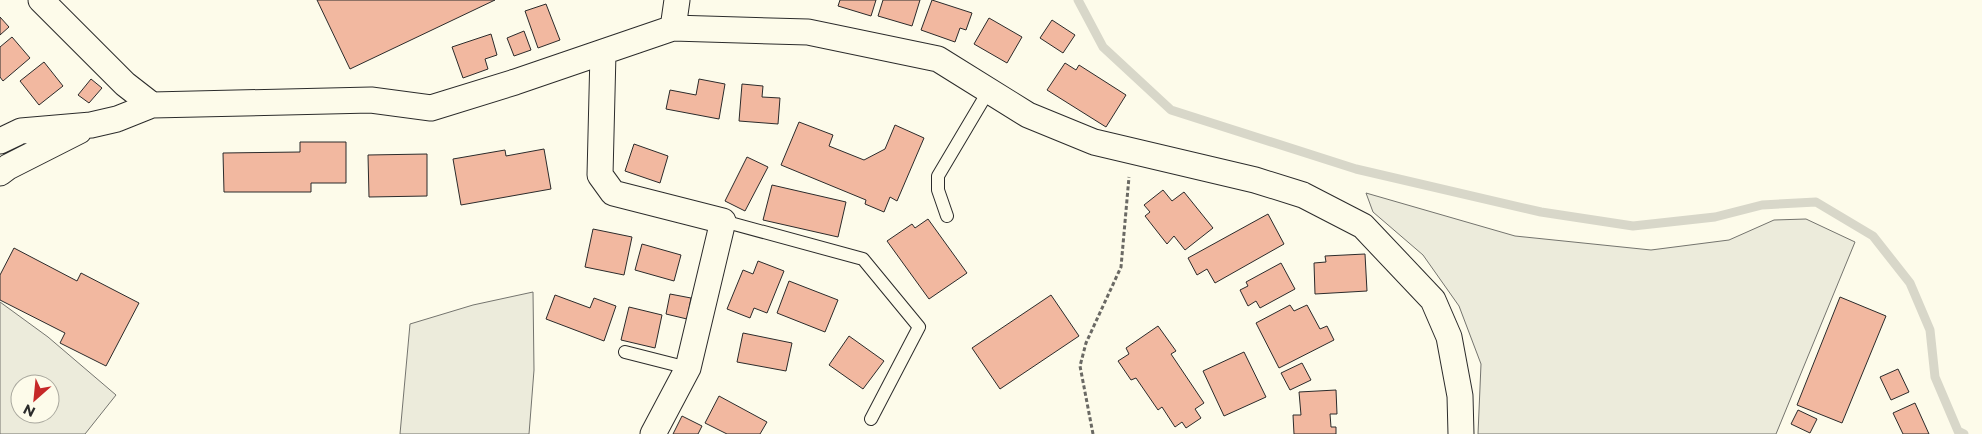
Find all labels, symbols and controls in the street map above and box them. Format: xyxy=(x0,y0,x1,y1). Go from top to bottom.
north arrow xyxy=(10,374,60,424)
text: N xyxy=(20,400,38,421)

